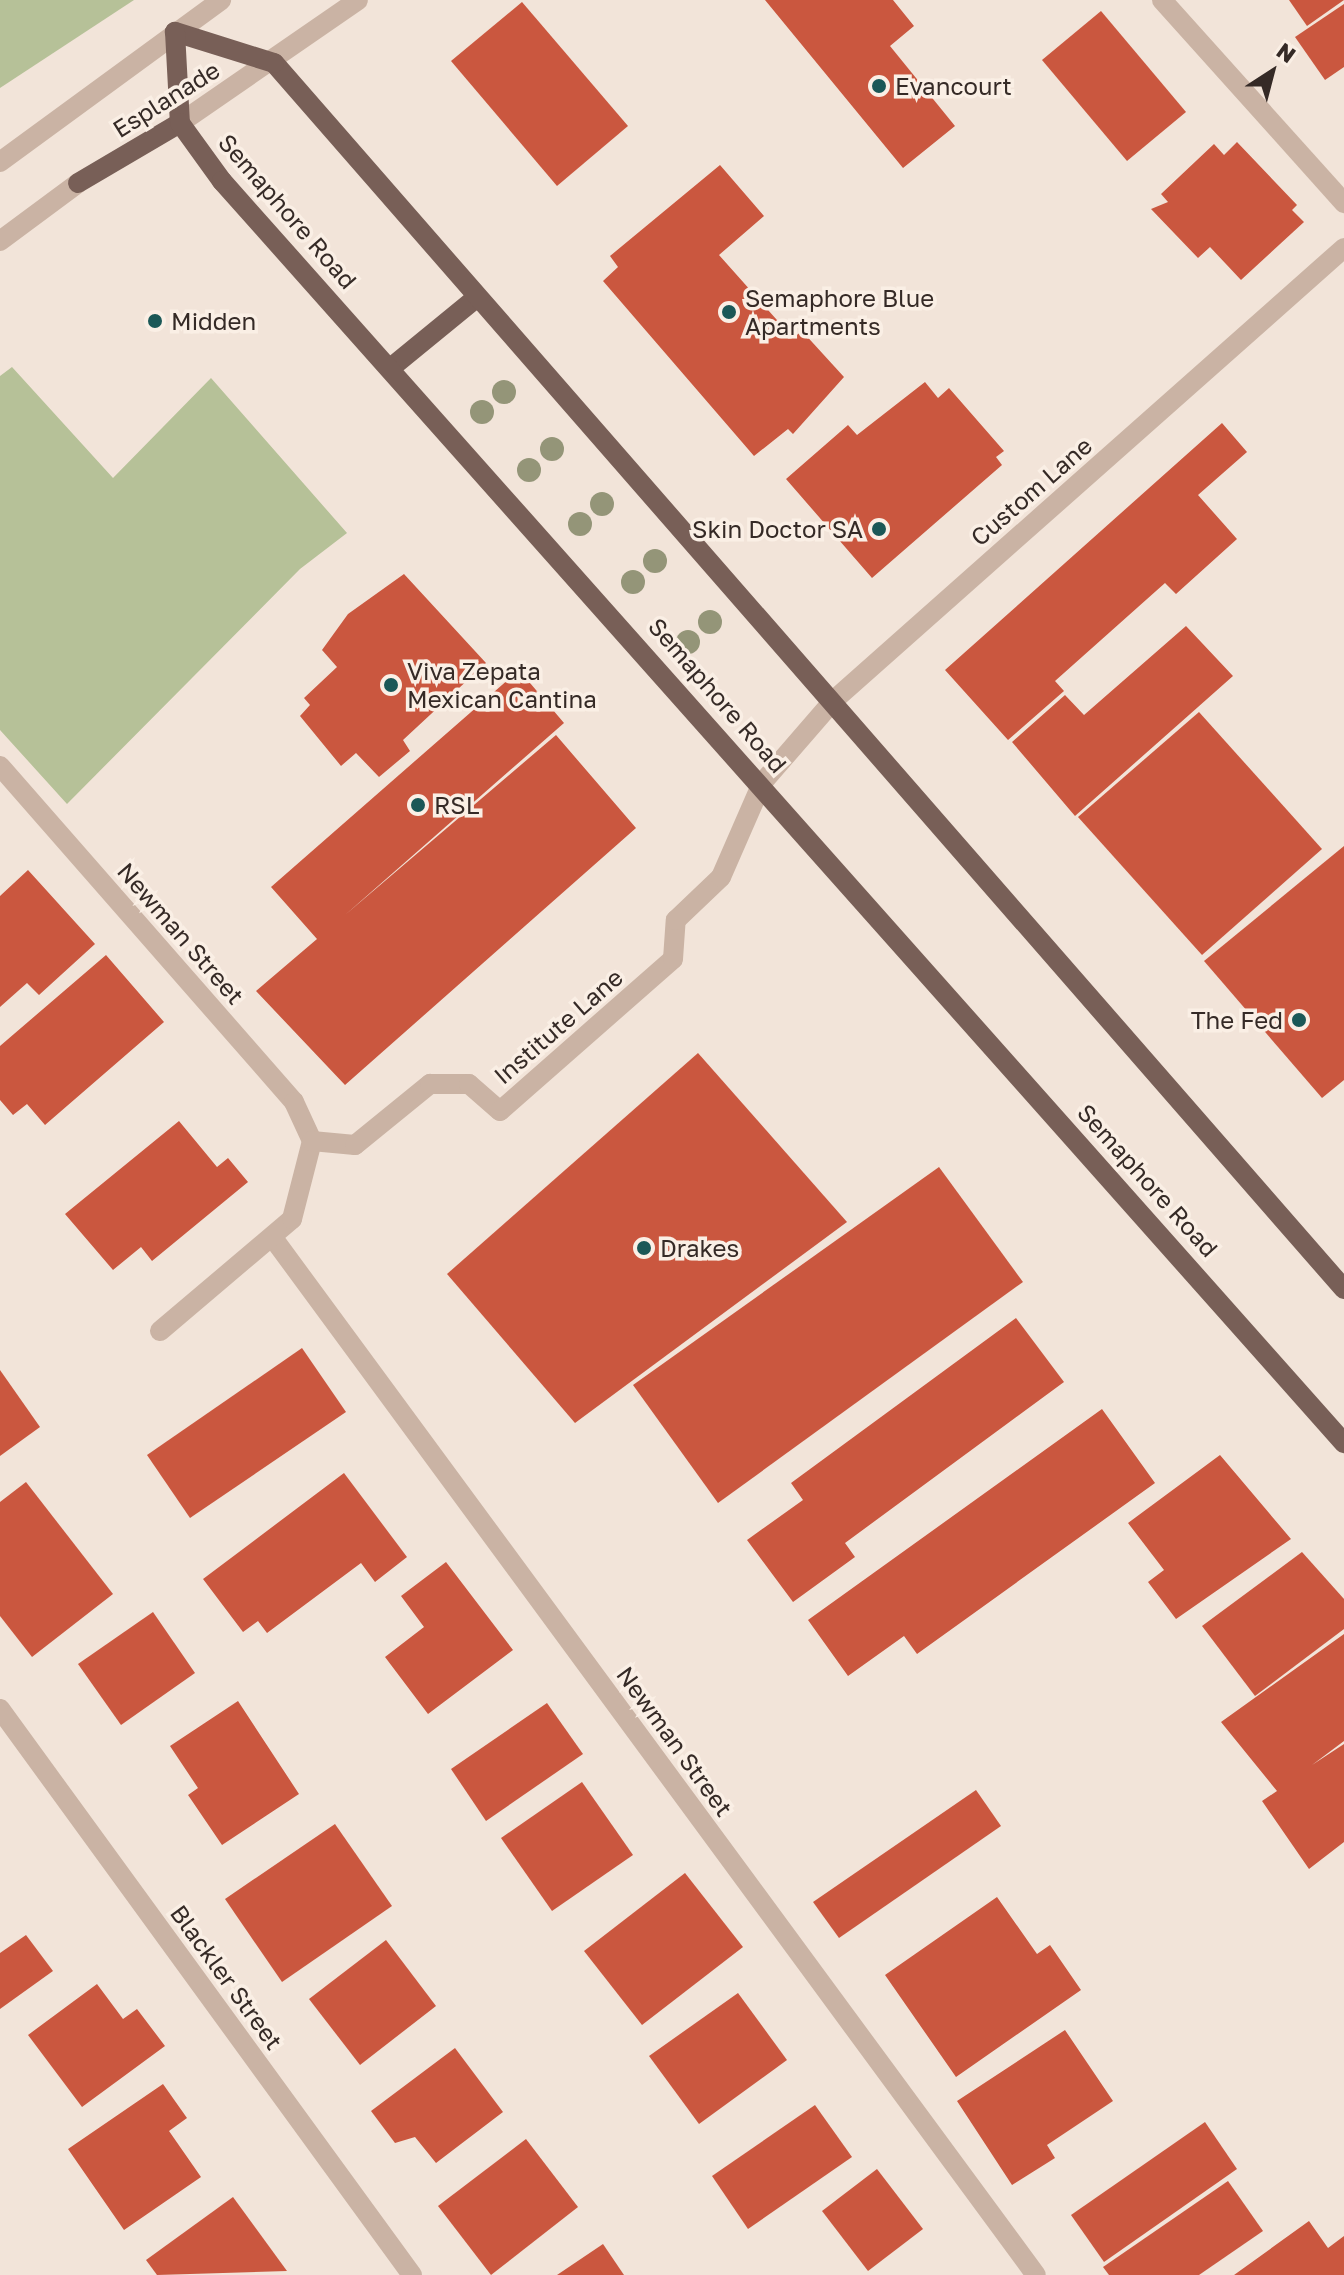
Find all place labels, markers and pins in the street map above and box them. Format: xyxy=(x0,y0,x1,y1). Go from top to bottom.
place label: Evancourt xyxy=(895,72,1012,100)
marker: Evancourt xyxy=(870,77,888,95)
place label: Semaphore Blue Apartments xyxy=(745,284,934,340)
marker: Semaphore Blue Apartments xyxy=(720,303,738,321)
place label: Midden xyxy=(171,307,256,335)
marker: Midden xyxy=(146,312,164,330)
place label: Skin Doctor SA xyxy=(692,515,863,543)
marker: Skin Doctor SA xyxy=(870,520,888,538)
place label: Viva Zepata Mexican Cantina xyxy=(407,657,597,713)
marker: Viva Zepata Mexican Cantina xyxy=(382,676,400,694)
place label: RSL xyxy=(434,791,479,819)
marker: RSL xyxy=(409,796,427,814)
place label: The Fed xyxy=(1191,1006,1283,1034)
marker: The Fed xyxy=(1290,1011,1308,1029)
place label: Drakes xyxy=(660,1234,739,1262)
marker: Drakes xyxy=(635,1239,653,1257)

